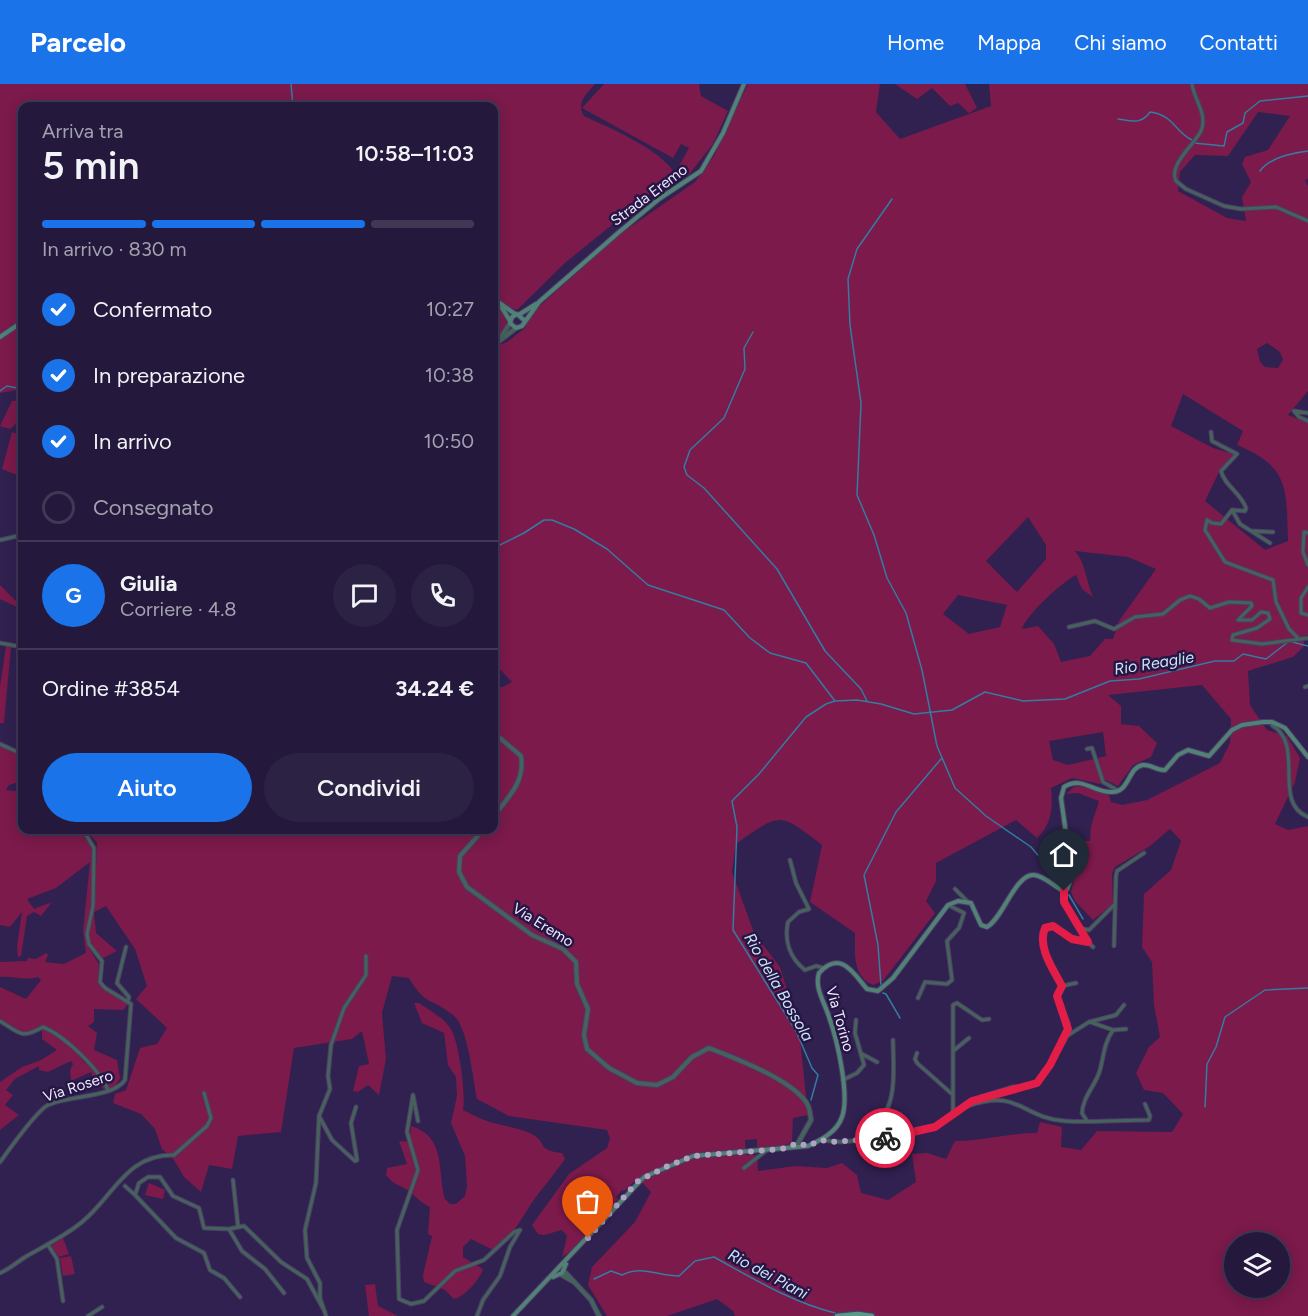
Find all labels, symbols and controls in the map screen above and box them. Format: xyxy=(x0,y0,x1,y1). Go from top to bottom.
text: Parcelo xyxy=(30,25,126,59)
text: Home xyxy=(887,30,944,55)
text: Mappa xyxy=(977,30,1041,55)
text: Chi siamo xyxy=(1074,30,1167,55)
text: Contatti xyxy=(1200,30,1278,55)
text: Arriva tra xyxy=(42,119,124,143)
text: 10:58–11:03 xyxy=(355,140,474,167)
text: 5 min xyxy=(42,142,139,189)
street label: Strada Eremo xyxy=(607,160,691,230)
text: In arrivo · 830 m xyxy=(42,237,187,261)
icon: check xyxy=(42,293,75,326)
text: Confermato xyxy=(93,296,212,323)
text: 10:27 xyxy=(426,297,474,321)
icon: check xyxy=(42,359,75,392)
text: In preparazione xyxy=(93,362,245,389)
text: 10:38 xyxy=(425,363,474,387)
icon: check xyxy=(42,425,75,458)
text: In arrivo xyxy=(93,428,172,455)
text: 10:50 xyxy=(424,429,474,453)
text: Consegnato xyxy=(93,494,214,521)
button: chat xyxy=(333,564,396,627)
button: phone xyxy=(411,564,474,627)
text: Giulia xyxy=(120,570,178,597)
text: G xyxy=(65,582,82,609)
text: Corriere · 4.8 xyxy=(120,597,237,621)
water label: Rio Reaglie xyxy=(1113,647,1196,679)
text: Ordine #3854 xyxy=(42,675,180,702)
text: 34.24 € xyxy=(395,675,474,702)
button: Aiuto xyxy=(42,753,252,822)
button: Condividi xyxy=(264,753,474,822)
pin xyxy=(1038,829,1089,891)
icon: home xyxy=(1047,838,1080,871)
street label: Via Eremo xyxy=(509,899,577,951)
water label: Rio della Bossola xyxy=(740,929,818,1045)
street label: Via Torino xyxy=(822,984,858,1054)
street label: Via Rosero xyxy=(41,1066,115,1106)
courier xyxy=(855,1108,915,1168)
icon: bike xyxy=(869,1122,902,1155)
pin xyxy=(562,1176,613,1238)
icon: bag xyxy=(571,1185,604,1218)
map controls xyxy=(1224,1232,1290,1298)
button: layers xyxy=(1224,1232,1290,1298)
water label: Rio dei Piani xyxy=(725,1245,811,1303)

